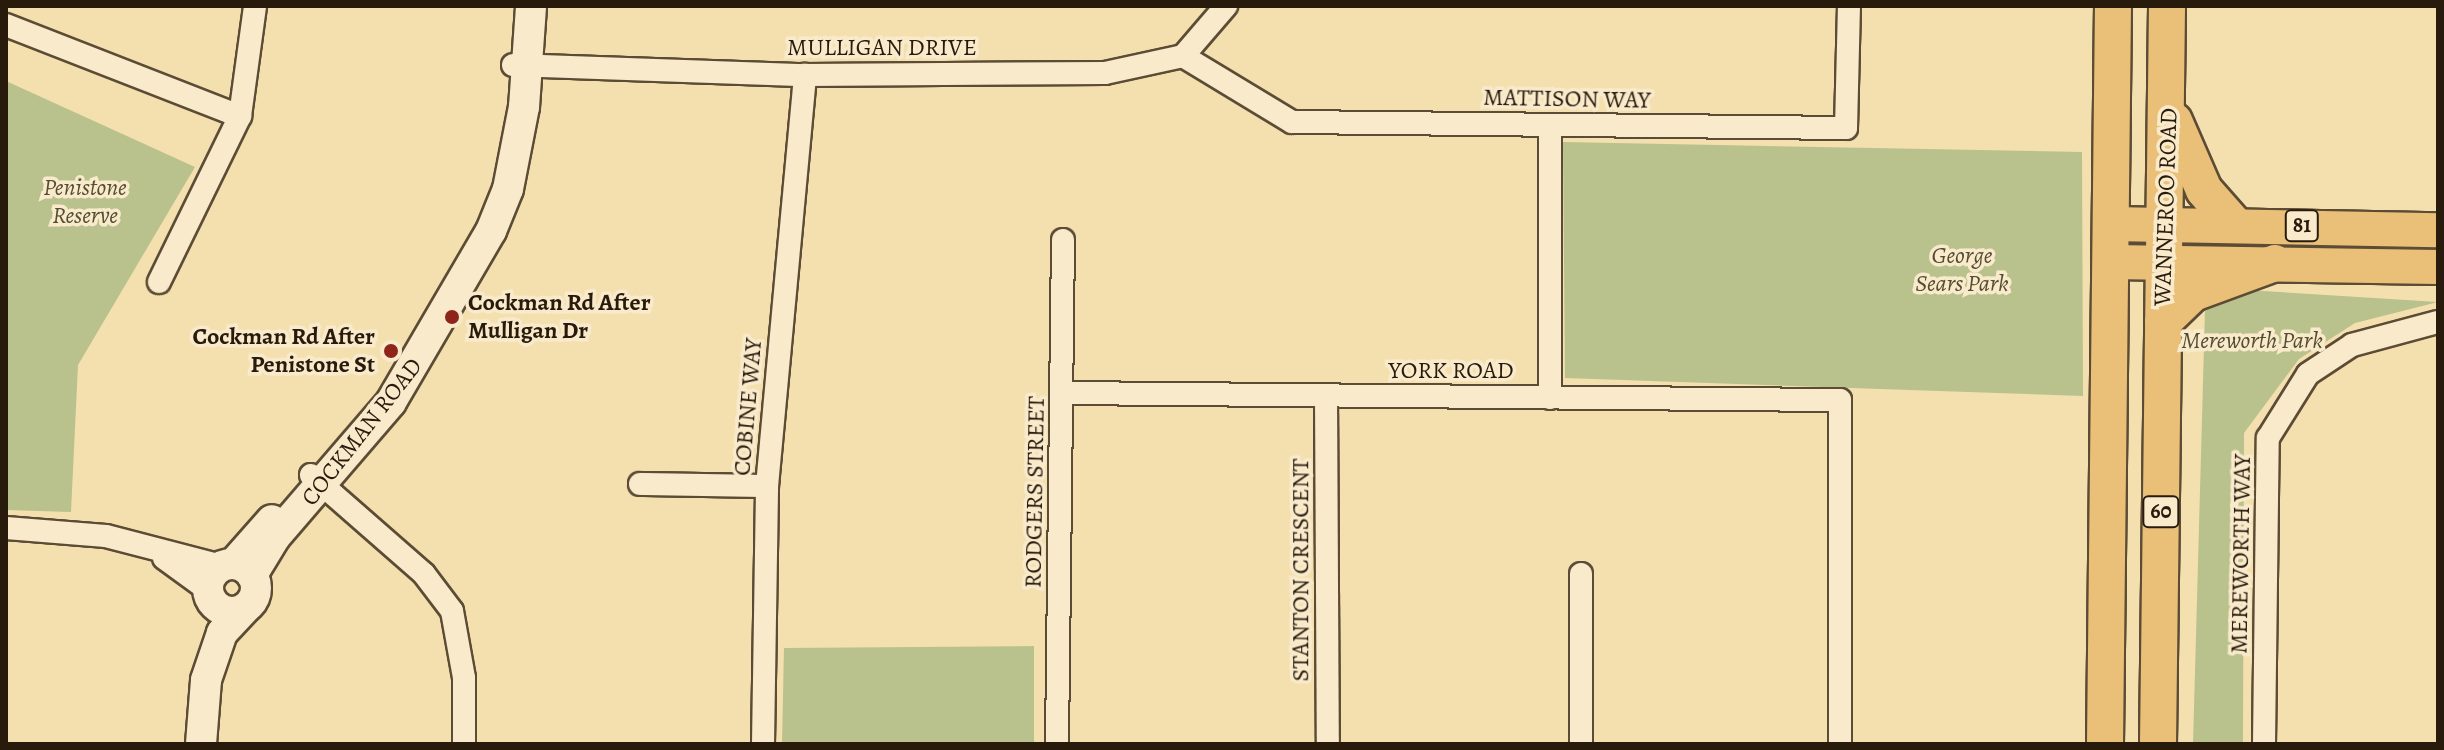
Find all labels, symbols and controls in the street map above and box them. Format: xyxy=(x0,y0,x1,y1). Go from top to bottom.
street label: MULLIGAN DRIVE xyxy=(787,34,977,62)
street label: MATTISON WAY xyxy=(1483,83,1651,115)
street label: WANNEROO ROAD xyxy=(2148,107,2184,307)
park label: Penistone Reserve xyxy=(43,174,127,230)
road number: 81 xyxy=(2284,208,2320,244)
park label: George Sears Park xyxy=(1915,242,2009,298)
place label: Cockman Rd After Mulligan Dr xyxy=(468,289,651,345)
marker: Cockman Rd After Mulligan Dr xyxy=(443,308,461,326)
place label: Cockman Rd After Penistone St xyxy=(192,323,375,379)
park label: Mereworth Park xyxy=(2181,327,2323,355)
street label: COBINE WAY xyxy=(728,337,768,477)
marker: Cockman Rd After Penistone St xyxy=(382,342,400,360)
street label: COCKMAN ROAD xyxy=(295,352,429,512)
street label: YORK ROAD xyxy=(1388,357,1514,385)
street label: RODGERS STREET xyxy=(1019,396,1051,588)
street label: MEREWORTH WAY xyxy=(2225,454,2257,654)
street label: STANTON CRESCENT xyxy=(1287,458,1315,682)
road number: 60 xyxy=(2141,494,2181,530)

